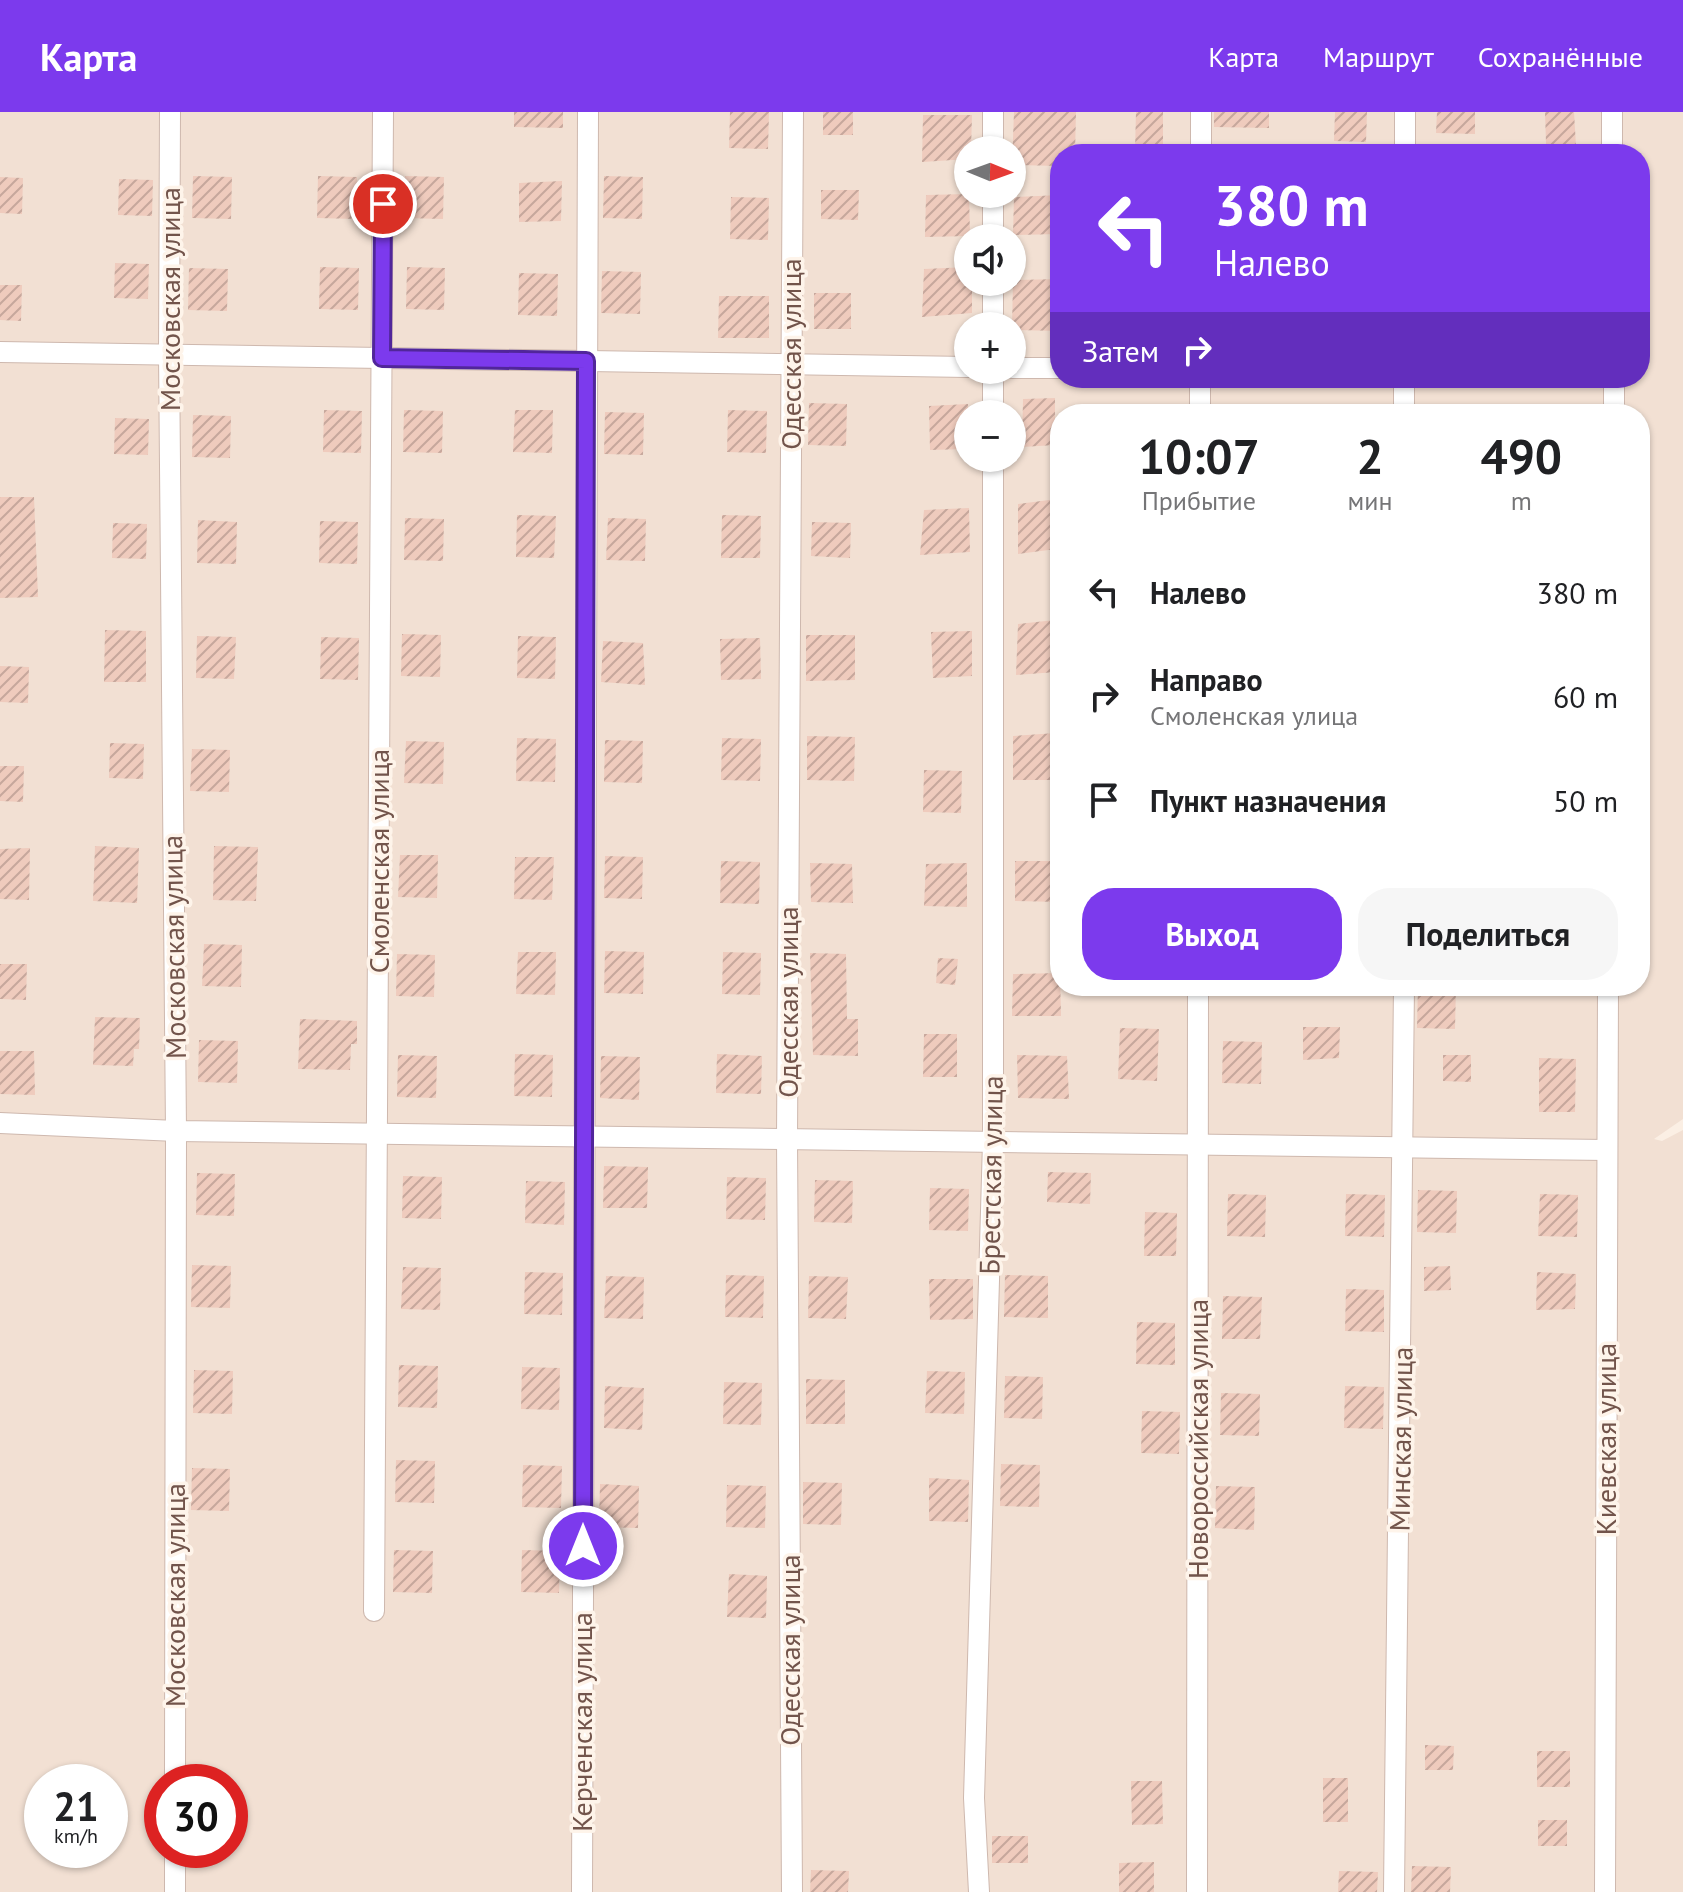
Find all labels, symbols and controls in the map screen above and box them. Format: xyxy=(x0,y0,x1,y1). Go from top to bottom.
text: Карта xyxy=(40,32,137,81)
text: Карта xyxy=(1208,38,1279,75)
text: Маршрут xyxy=(1323,38,1434,75)
text: Сохранённые xyxy=(1478,38,1643,75)
north arrow xyxy=(954,136,1026,208)
map controls xyxy=(954,136,1026,472)
text: 380 m xyxy=(1214,169,1369,241)
pin xyxy=(349,170,417,238)
icon: left xyxy=(1082,176,1186,280)
icon: arrive xyxy=(361,182,405,226)
street label: Московская улица xyxy=(151,187,188,411)
button: sound xyxy=(954,224,1026,296)
text: Налево xyxy=(1214,239,1330,286)
street label: Одесская улица xyxy=(772,258,809,450)
button: + xyxy=(954,312,1026,384)
icon: right xyxy=(1175,328,1219,372)
text: Затем xyxy=(1082,331,1159,370)
button: − xyxy=(954,400,1026,472)
text: 10:07 xyxy=(1138,425,1260,487)
text: 2 xyxy=(1356,425,1384,487)
text: 490 xyxy=(1480,425,1562,487)
text: Прибытие xyxy=(1142,484,1256,517)
text: мин xyxy=(1348,484,1393,517)
text: m xyxy=(1511,484,1532,517)
icon: left xyxy=(1082,570,1126,614)
text: Налево xyxy=(1150,573,1246,612)
text: 380 m xyxy=(1537,573,1618,612)
text: Направо xyxy=(1150,660,1263,699)
icon: right xyxy=(1082,674,1126,718)
text: 60 m xyxy=(1553,677,1618,716)
text: Смоленская улица xyxy=(1150,699,1358,732)
street label: Смоленская улица xyxy=(360,749,397,973)
icon: arrive xyxy=(1082,778,1126,822)
text: Пункт назначения xyxy=(1150,781,1386,820)
text: 50 m xyxy=(1553,781,1618,820)
street label: Московская улица xyxy=(153,835,194,1059)
button: Выход xyxy=(1082,888,1342,980)
button: Поделиться xyxy=(1358,888,1618,980)
street label: Одесская улица xyxy=(769,906,806,1098)
street label: Брестская улица xyxy=(970,1075,1011,1275)
street label: Новороссийская улица xyxy=(1179,1299,1216,1579)
street label: Киевская улица xyxy=(1587,1343,1624,1535)
street label: Минская улица xyxy=(1380,1346,1421,1532)
street label: Московская улица xyxy=(156,1483,193,1707)
position arrow xyxy=(541,1504,625,1588)
street label: Одесская улица xyxy=(771,1554,808,1746)
street label: Керченская улица xyxy=(563,1612,600,1832)
speed limit sign: 30 xyxy=(144,1764,248,1868)
text: 21 xyxy=(53,1780,99,1832)
text: km/h xyxy=(54,1823,98,1849)

